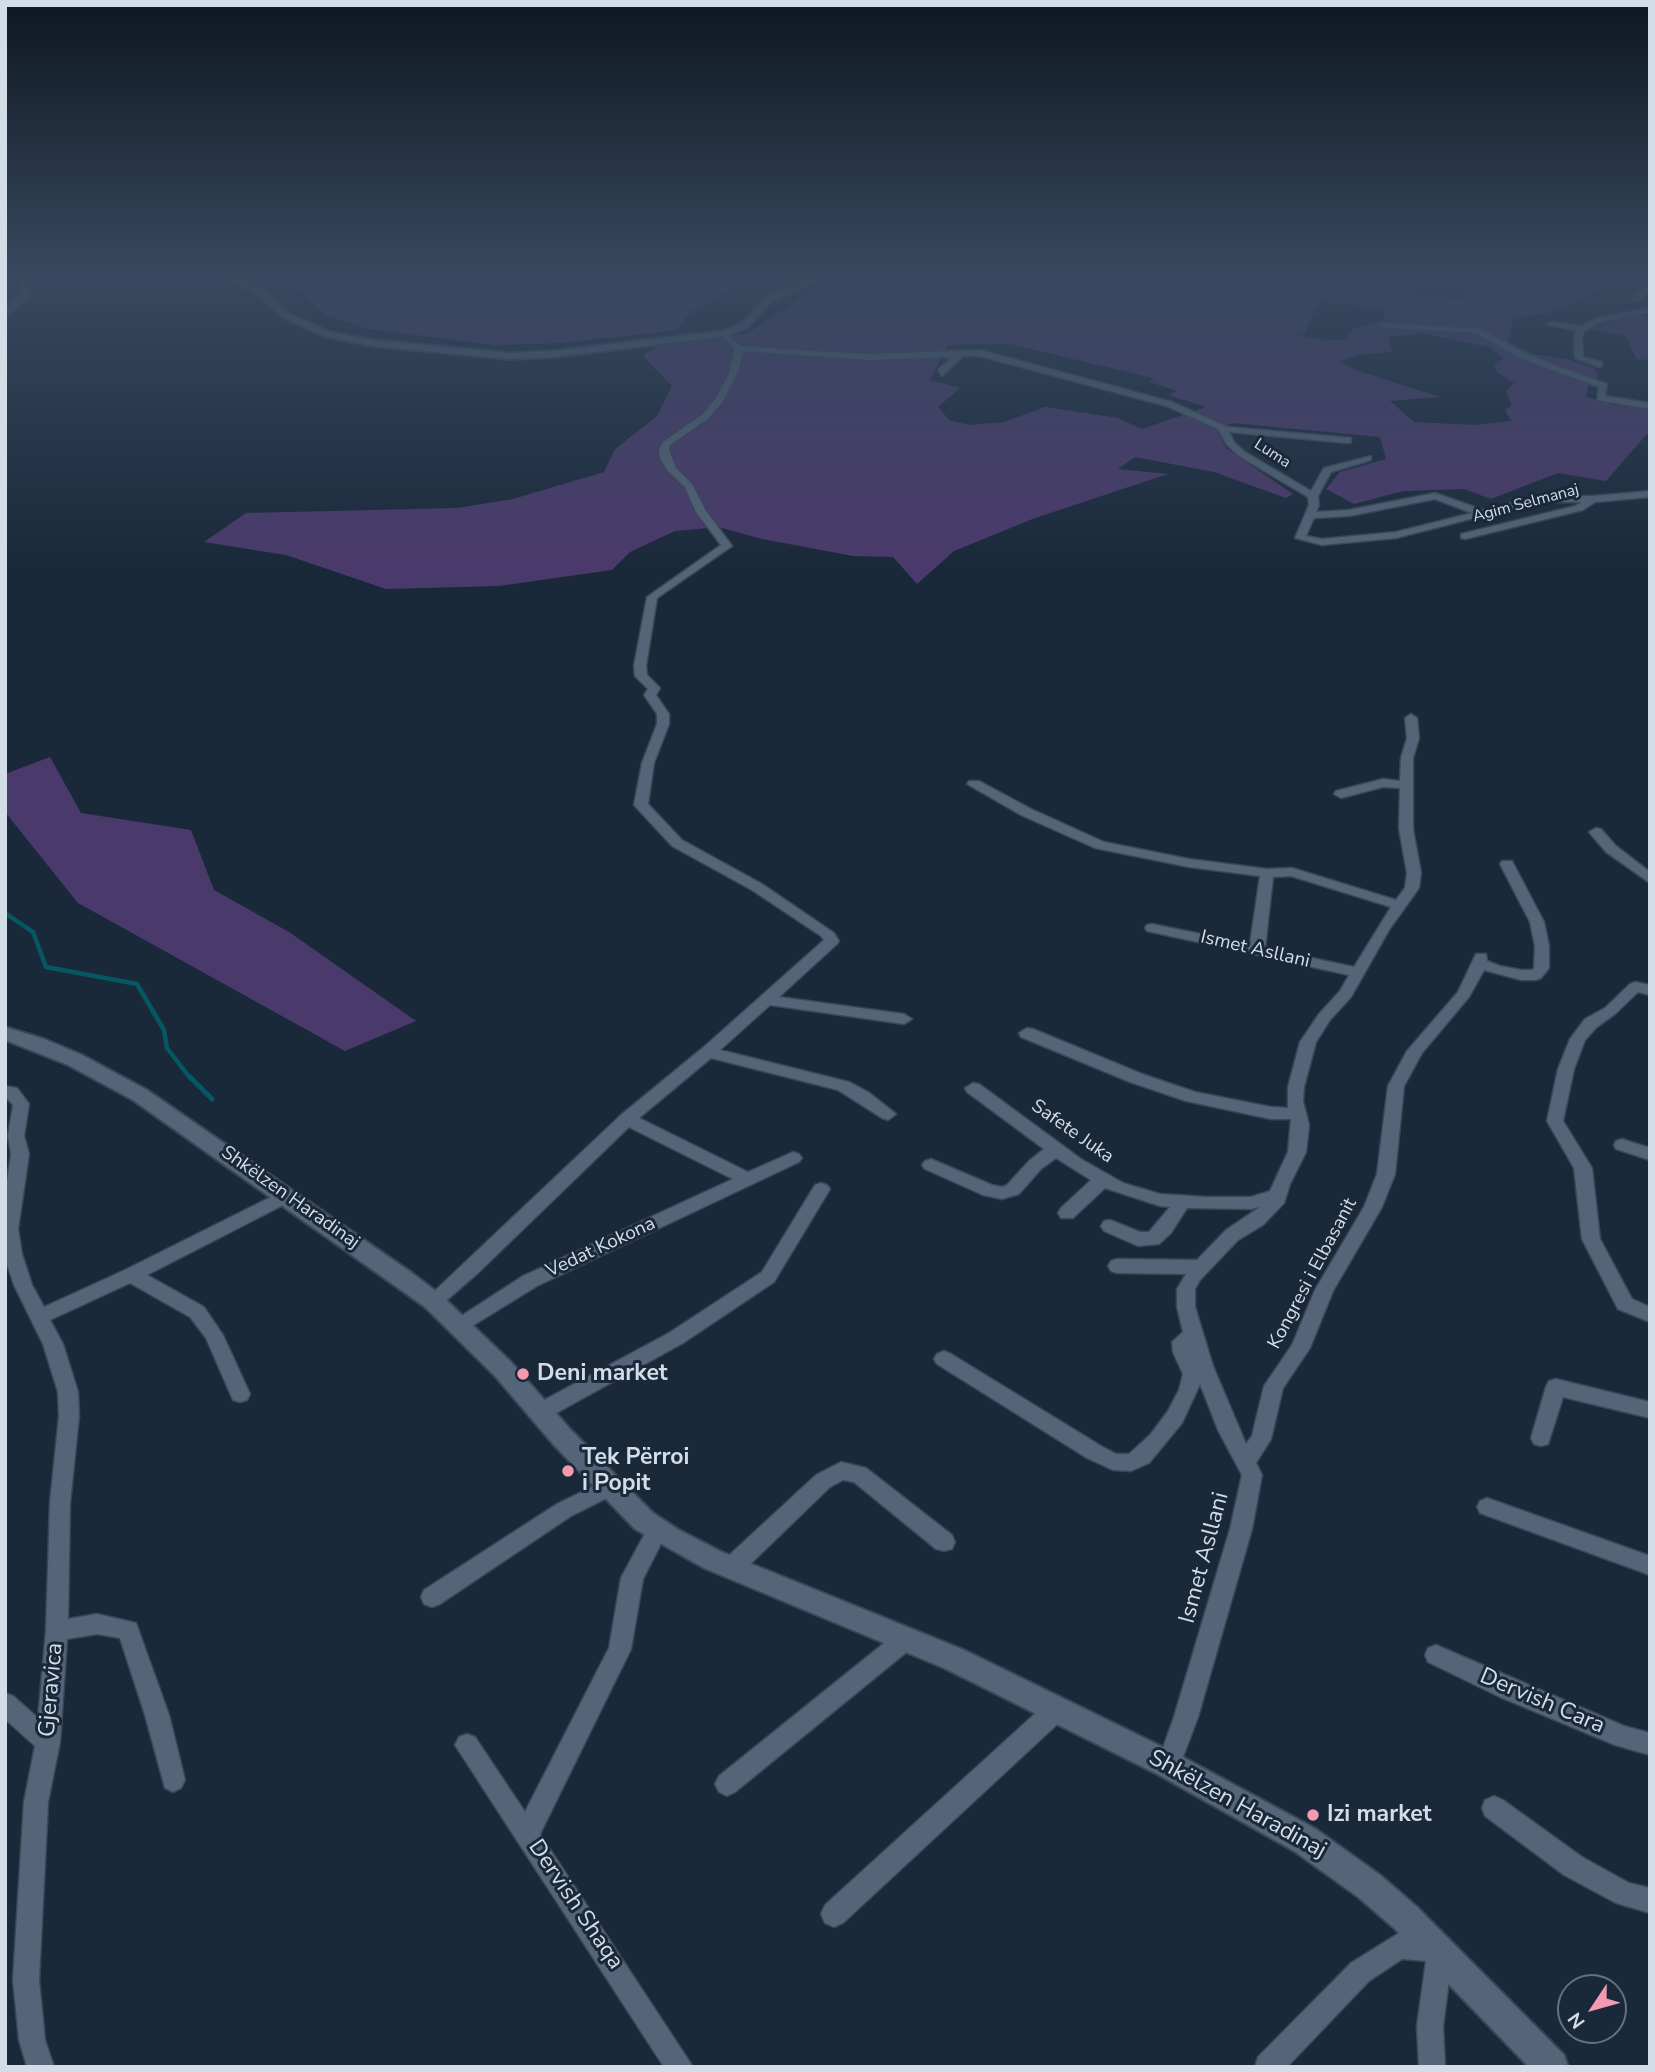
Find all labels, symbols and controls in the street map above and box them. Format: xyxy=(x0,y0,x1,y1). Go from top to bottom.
street label: Luma xyxy=(1250,435,1294,473)
street label: Agim Selmanaj xyxy=(1471,481,1581,527)
street label: Ismet Asllani xyxy=(1198,926,1312,974)
street label: Safete Juka xyxy=(1026,1095,1118,1169)
street label: Shkëlzen Haradinaj xyxy=(216,1142,364,1254)
street label: Kongresi i Elbasanit xyxy=(1264,1195,1362,1353)
street label: Vedat Kokona xyxy=(543,1213,659,1283)
place label: Deni market xyxy=(537,1360,668,1388)
marker: Deni market xyxy=(515,1366,531,1382)
place label: Tek Përroi i Popit xyxy=(582,1444,689,1498)
marker: Tek Përroi i Popit xyxy=(560,1463,576,1479)
street label: Ismet Asllani xyxy=(1174,1489,1236,1627)
street label: Gjeravica xyxy=(34,1642,70,1738)
street label: Dervish Cara xyxy=(1475,1663,1609,1741)
street label: Shkëlzen Haradinaj xyxy=(1143,1745,1331,1865)
place label: Izi market xyxy=(1327,1801,1432,1829)
marker: Izi market xyxy=(1305,1807,1321,1823)
street label: Dervish Shaqa xyxy=(521,1835,629,1975)
north arrow xyxy=(1557,1974,1627,2044)
text: N xyxy=(1562,2007,1591,2034)

